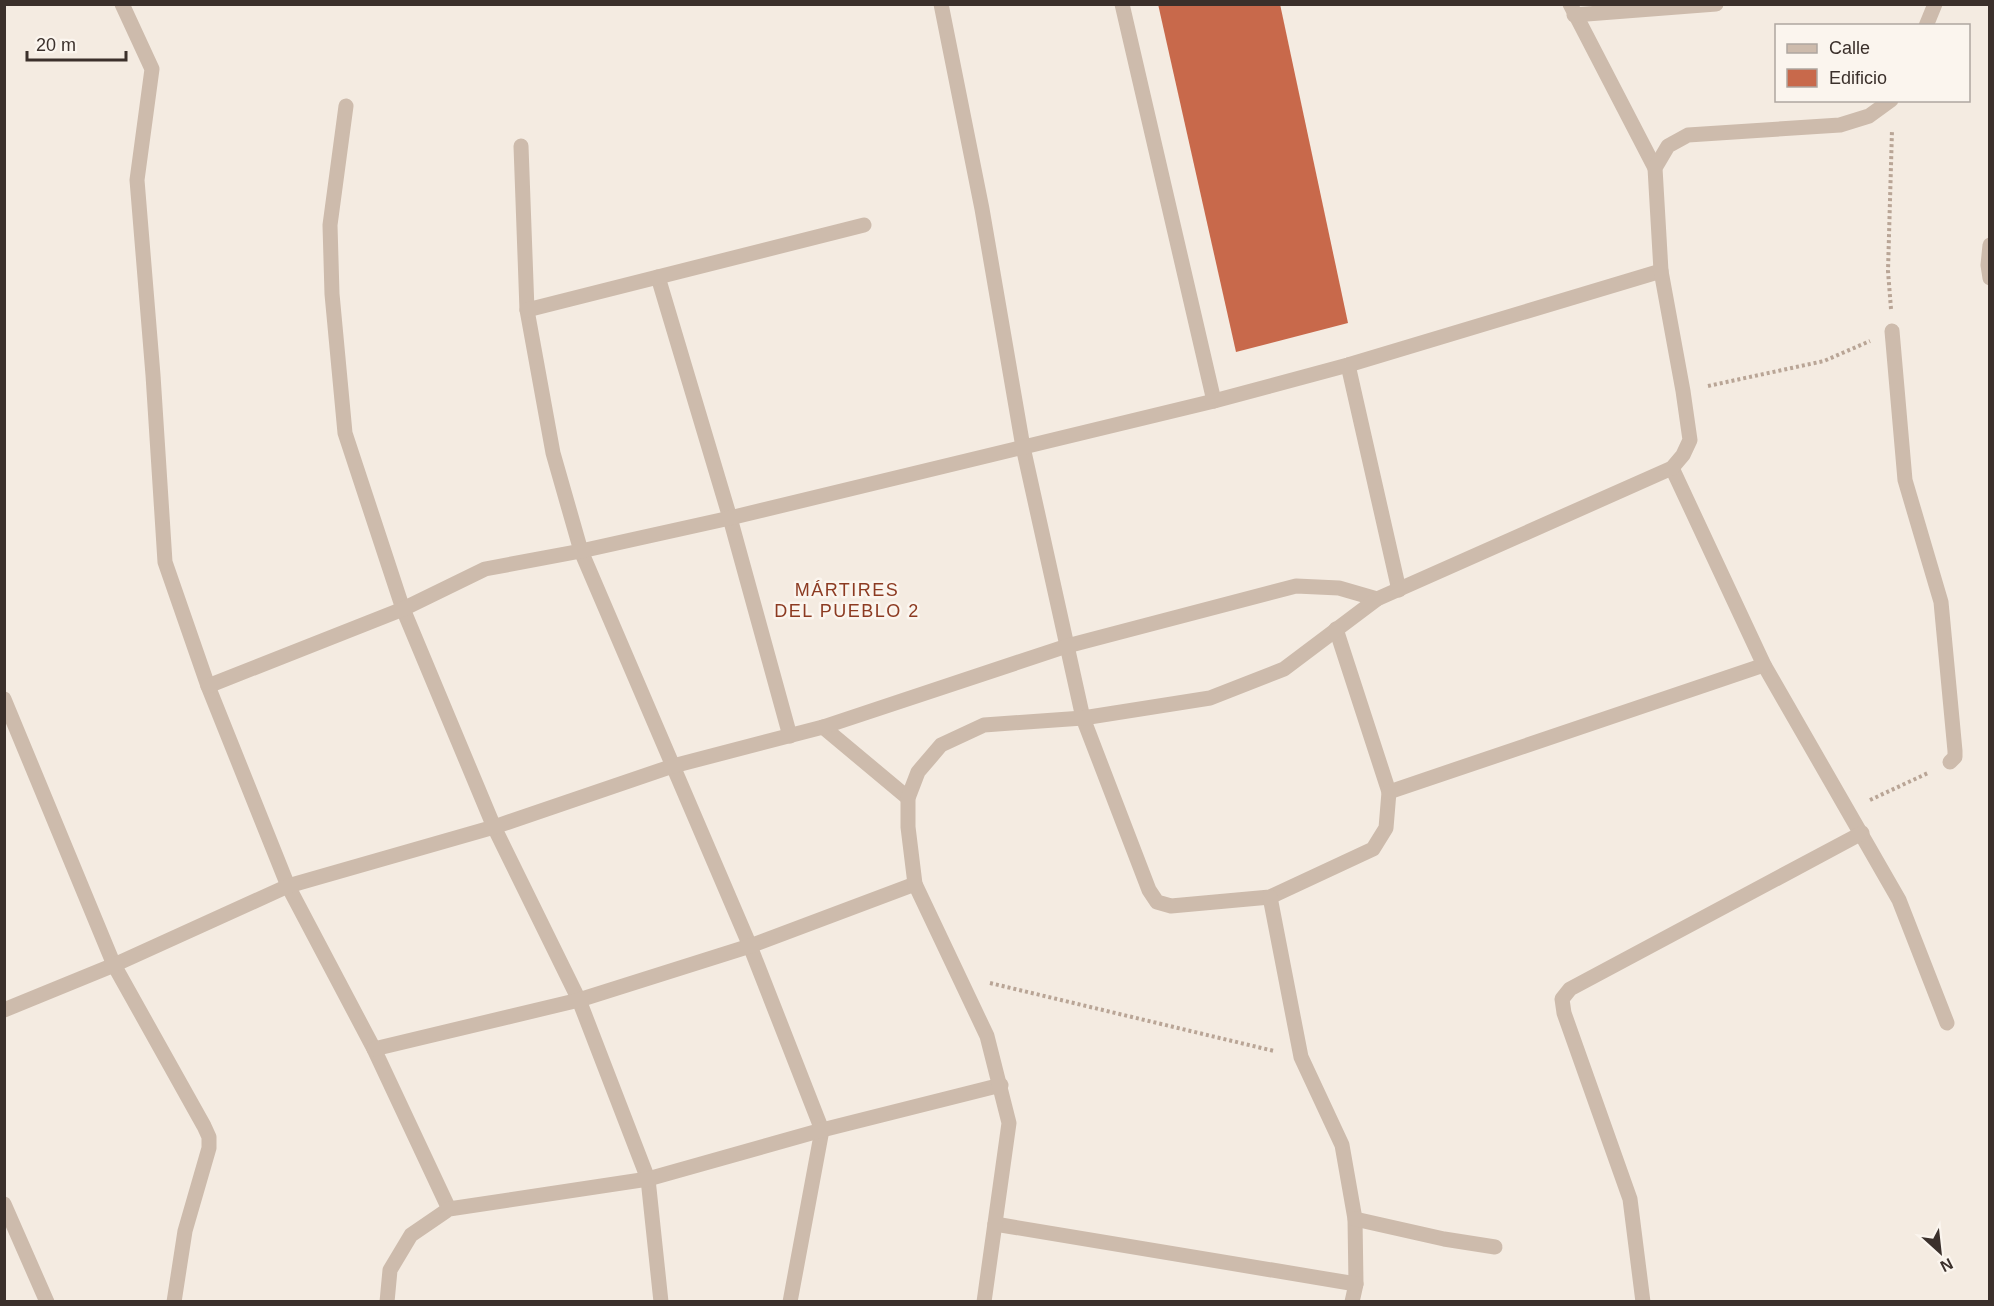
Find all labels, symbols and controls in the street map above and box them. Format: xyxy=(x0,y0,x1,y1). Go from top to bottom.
scale bar xyxy=(27,24,126,62)
legend xyxy=(1775,24,1970,102)
text: 20 m xyxy=(36,35,76,55)
text: Calle xyxy=(1829,38,1870,58)
text: Edificio xyxy=(1829,68,1887,88)
district label: MÁRTIRES DEL PUEBLO 2 xyxy=(774,580,920,621)
north arrow xyxy=(1910,1222,1970,1282)
text: N xyxy=(1938,1255,1956,1275)

